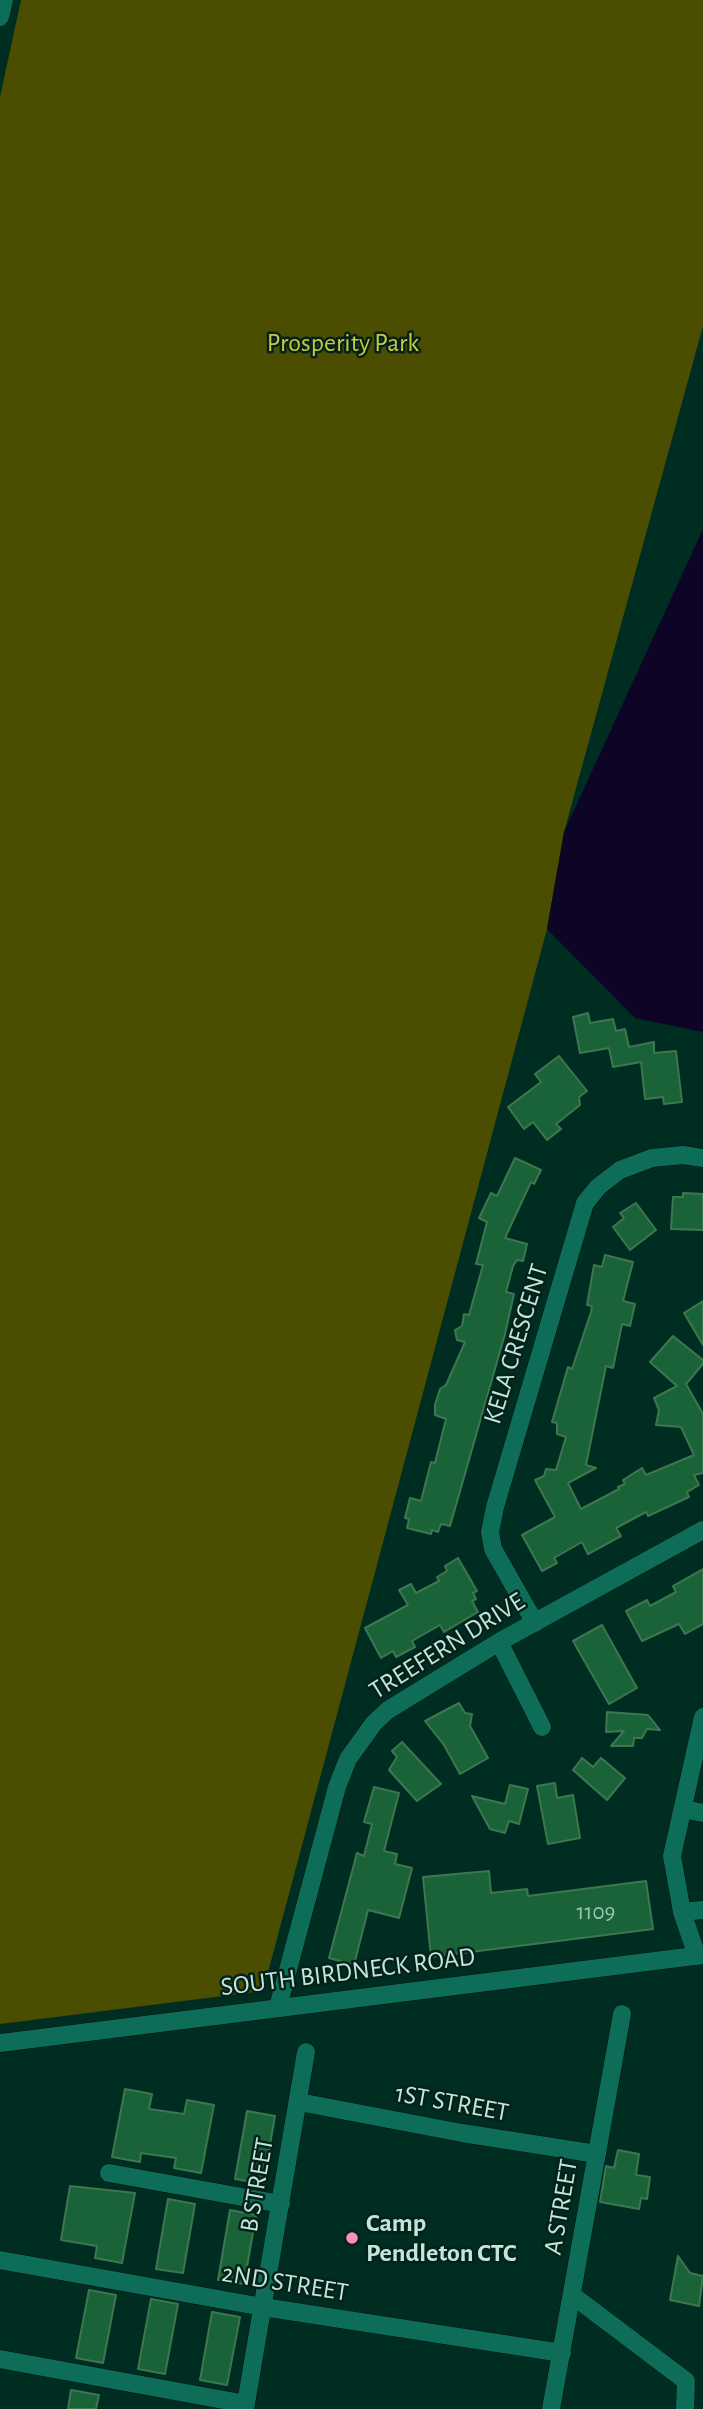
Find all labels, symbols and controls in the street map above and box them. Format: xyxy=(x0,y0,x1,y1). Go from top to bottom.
park label: Prosperity Park xyxy=(267,327,419,359)
street label: KELA CRESCENT xyxy=(477,1260,555,1428)
street label: TREEFERN DRIVE xyxy=(363,1586,531,1706)
house number: 1109 xyxy=(577,1898,615,1926)
street label: SOUTH BIRDNECK ROAD xyxy=(219,1941,477,2003)
street label: 1ST STREET xyxy=(393,2078,511,2128)
street label: B STREET xyxy=(233,2135,281,2235)
street label: A STREET xyxy=(537,2157,585,2257)
place label: Camp Pendleton CTC xyxy=(366,2207,517,2268)
marker: Camp Pendleton CTC xyxy=(344,2230,360,2246)
street label: 2ND STREET xyxy=(220,2258,350,2308)

